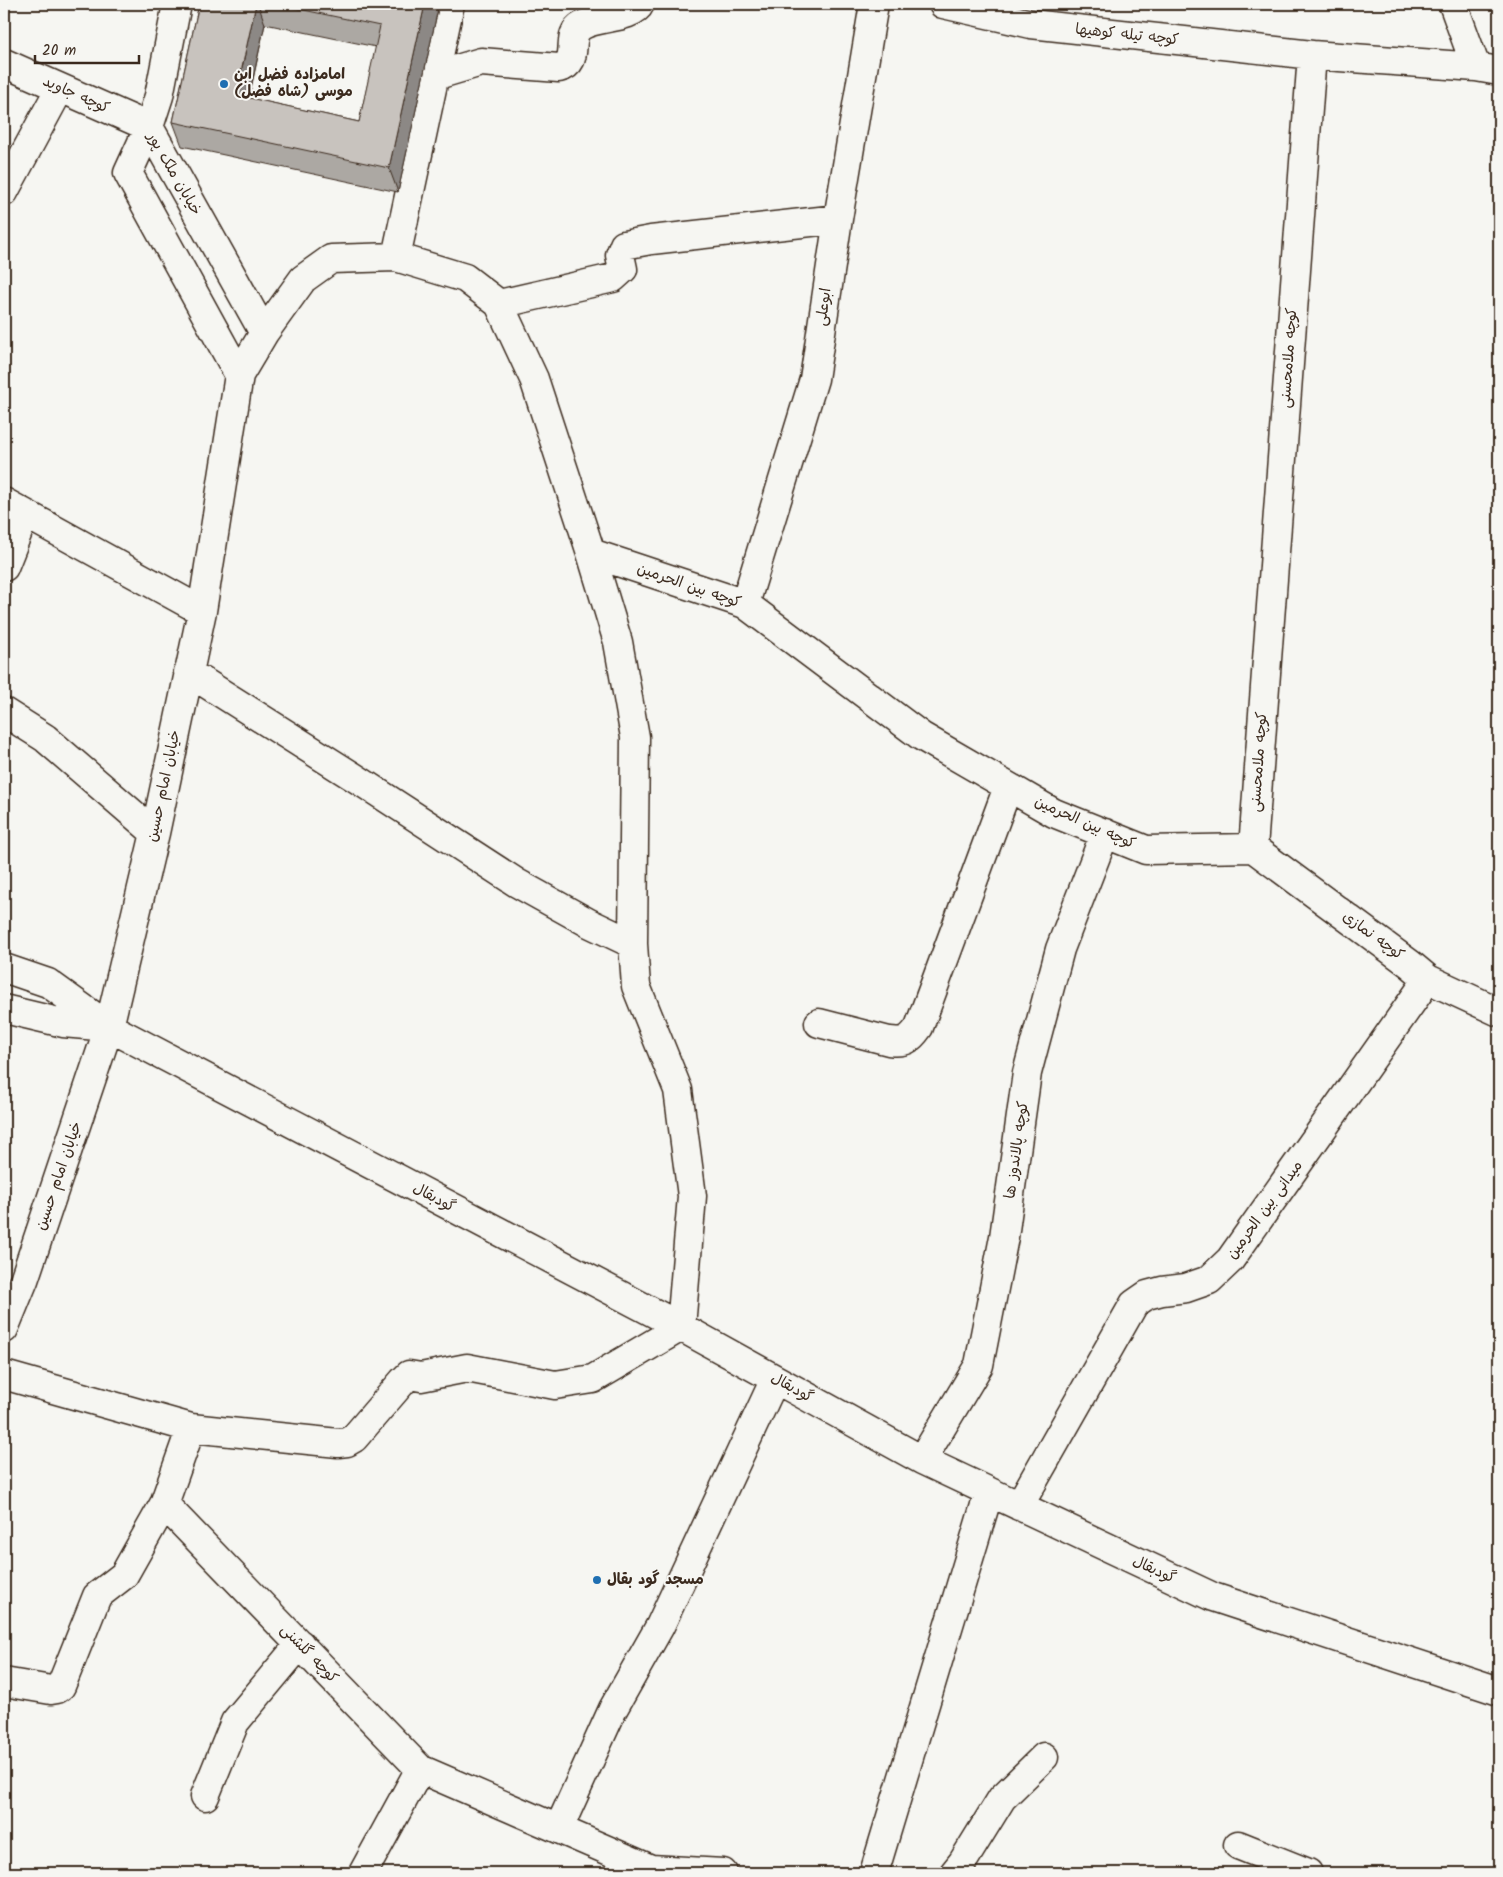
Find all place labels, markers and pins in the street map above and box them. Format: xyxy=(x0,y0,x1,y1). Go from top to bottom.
place label: امامزاده فضل ابن موسی (شاه فضل) xyxy=(234,63,353,104)
marker: امامزاده فضل ابن موسی (شاه فضل) xyxy=(218,78,230,90)
place label: مسجد گود بقال xyxy=(607,1568,704,1592)
marker: مسجد گود بقال xyxy=(591,1574,603,1586)

